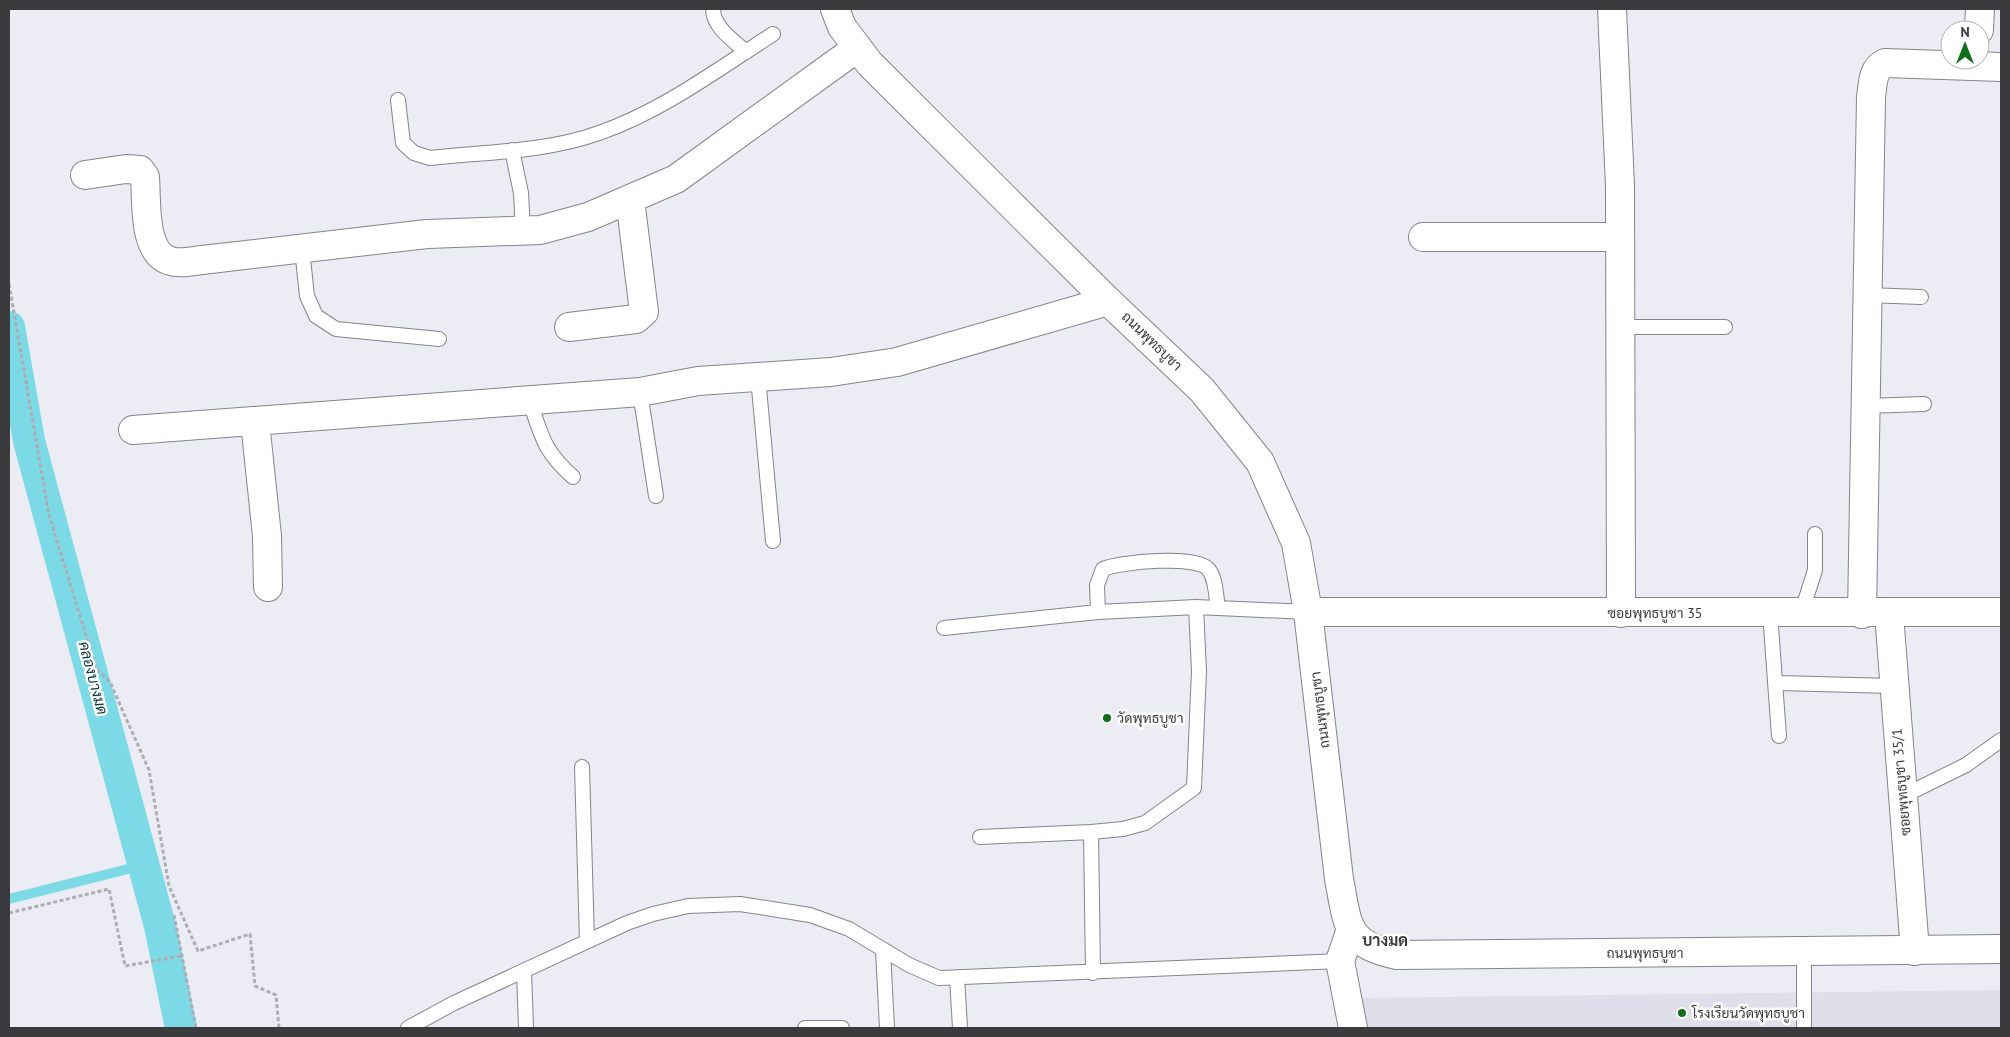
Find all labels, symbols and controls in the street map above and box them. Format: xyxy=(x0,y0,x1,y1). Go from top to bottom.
north arrow xyxy=(1940,20,1990,70)
text: N xyxy=(1960,23,1970,41)
street label: ถนนพุทธบูชา xyxy=(1117,308,1186,375)
street label: ซอยพุทธบูชา 35 xyxy=(1607,604,1703,623)
water label: คลองบางมด xyxy=(75,639,112,717)
street label: ถนนพุทธบูชา xyxy=(1306,670,1335,749)
place label: วัดพุทธบูชา xyxy=(1117,709,1184,728)
marker: วัดพุทธบูชา xyxy=(1101,712,1113,724)
street label: ซอยพุทธบูชา 35/1 xyxy=(1887,728,1916,836)
district label: บางมด xyxy=(1362,930,1408,950)
street label: ถนนพุทธบูชา xyxy=(1606,944,1684,963)
place label: โรงเรียนวัดพุทธบูชา xyxy=(1691,1004,1805,1023)
marker: โรงเรียนวัดพุทธบูชา xyxy=(1676,1007,1688,1019)

